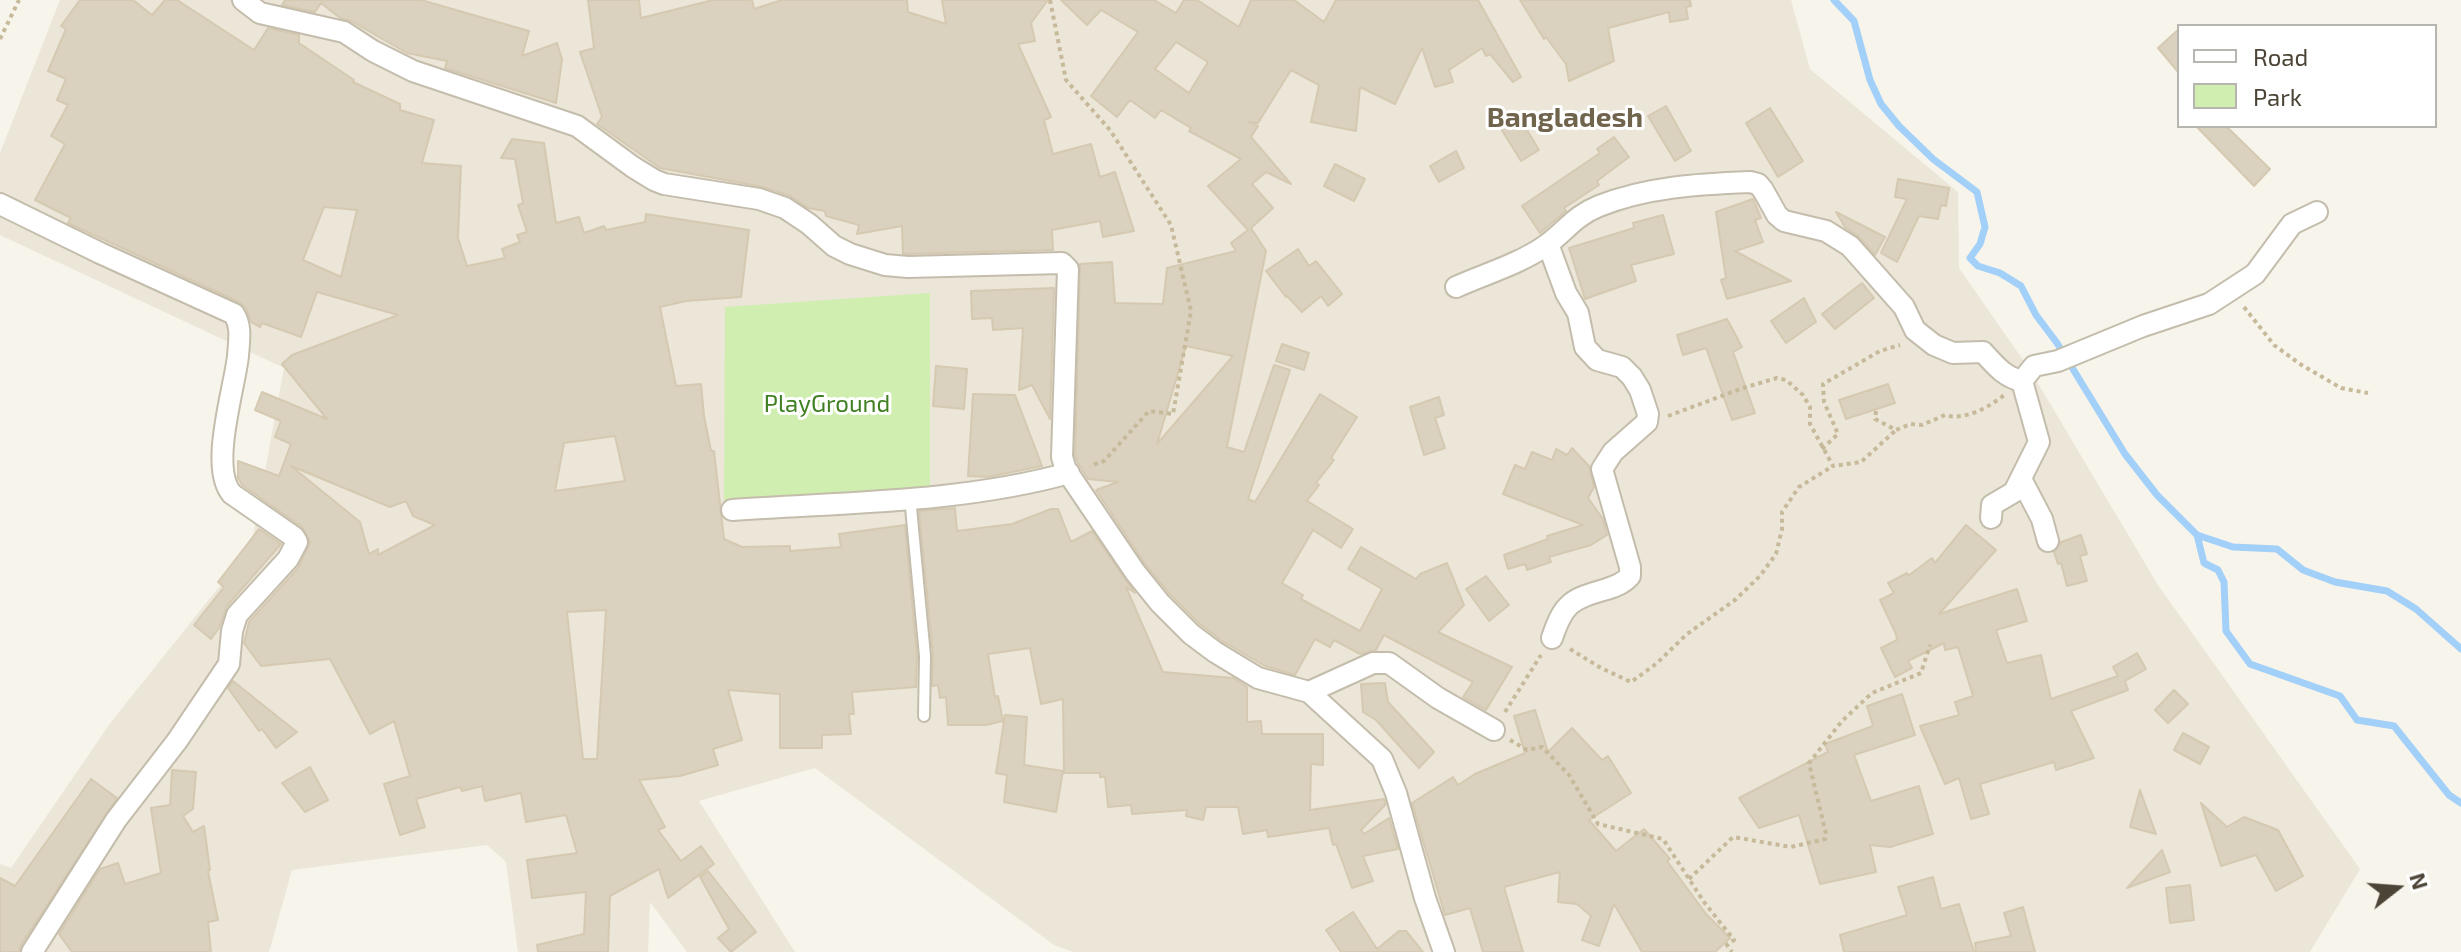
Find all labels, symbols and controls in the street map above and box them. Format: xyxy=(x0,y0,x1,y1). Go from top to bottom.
legend xyxy=(2177,24,2437,128)
text: Road xyxy=(2253,42,2308,71)
text: Park xyxy=(2253,82,2302,111)
district label: Bangladesh xyxy=(1487,101,1643,135)
park label: PlayGround xyxy=(764,390,890,418)
north arrow xyxy=(2357,848,2437,928)
text: N xyxy=(2405,870,2435,892)

